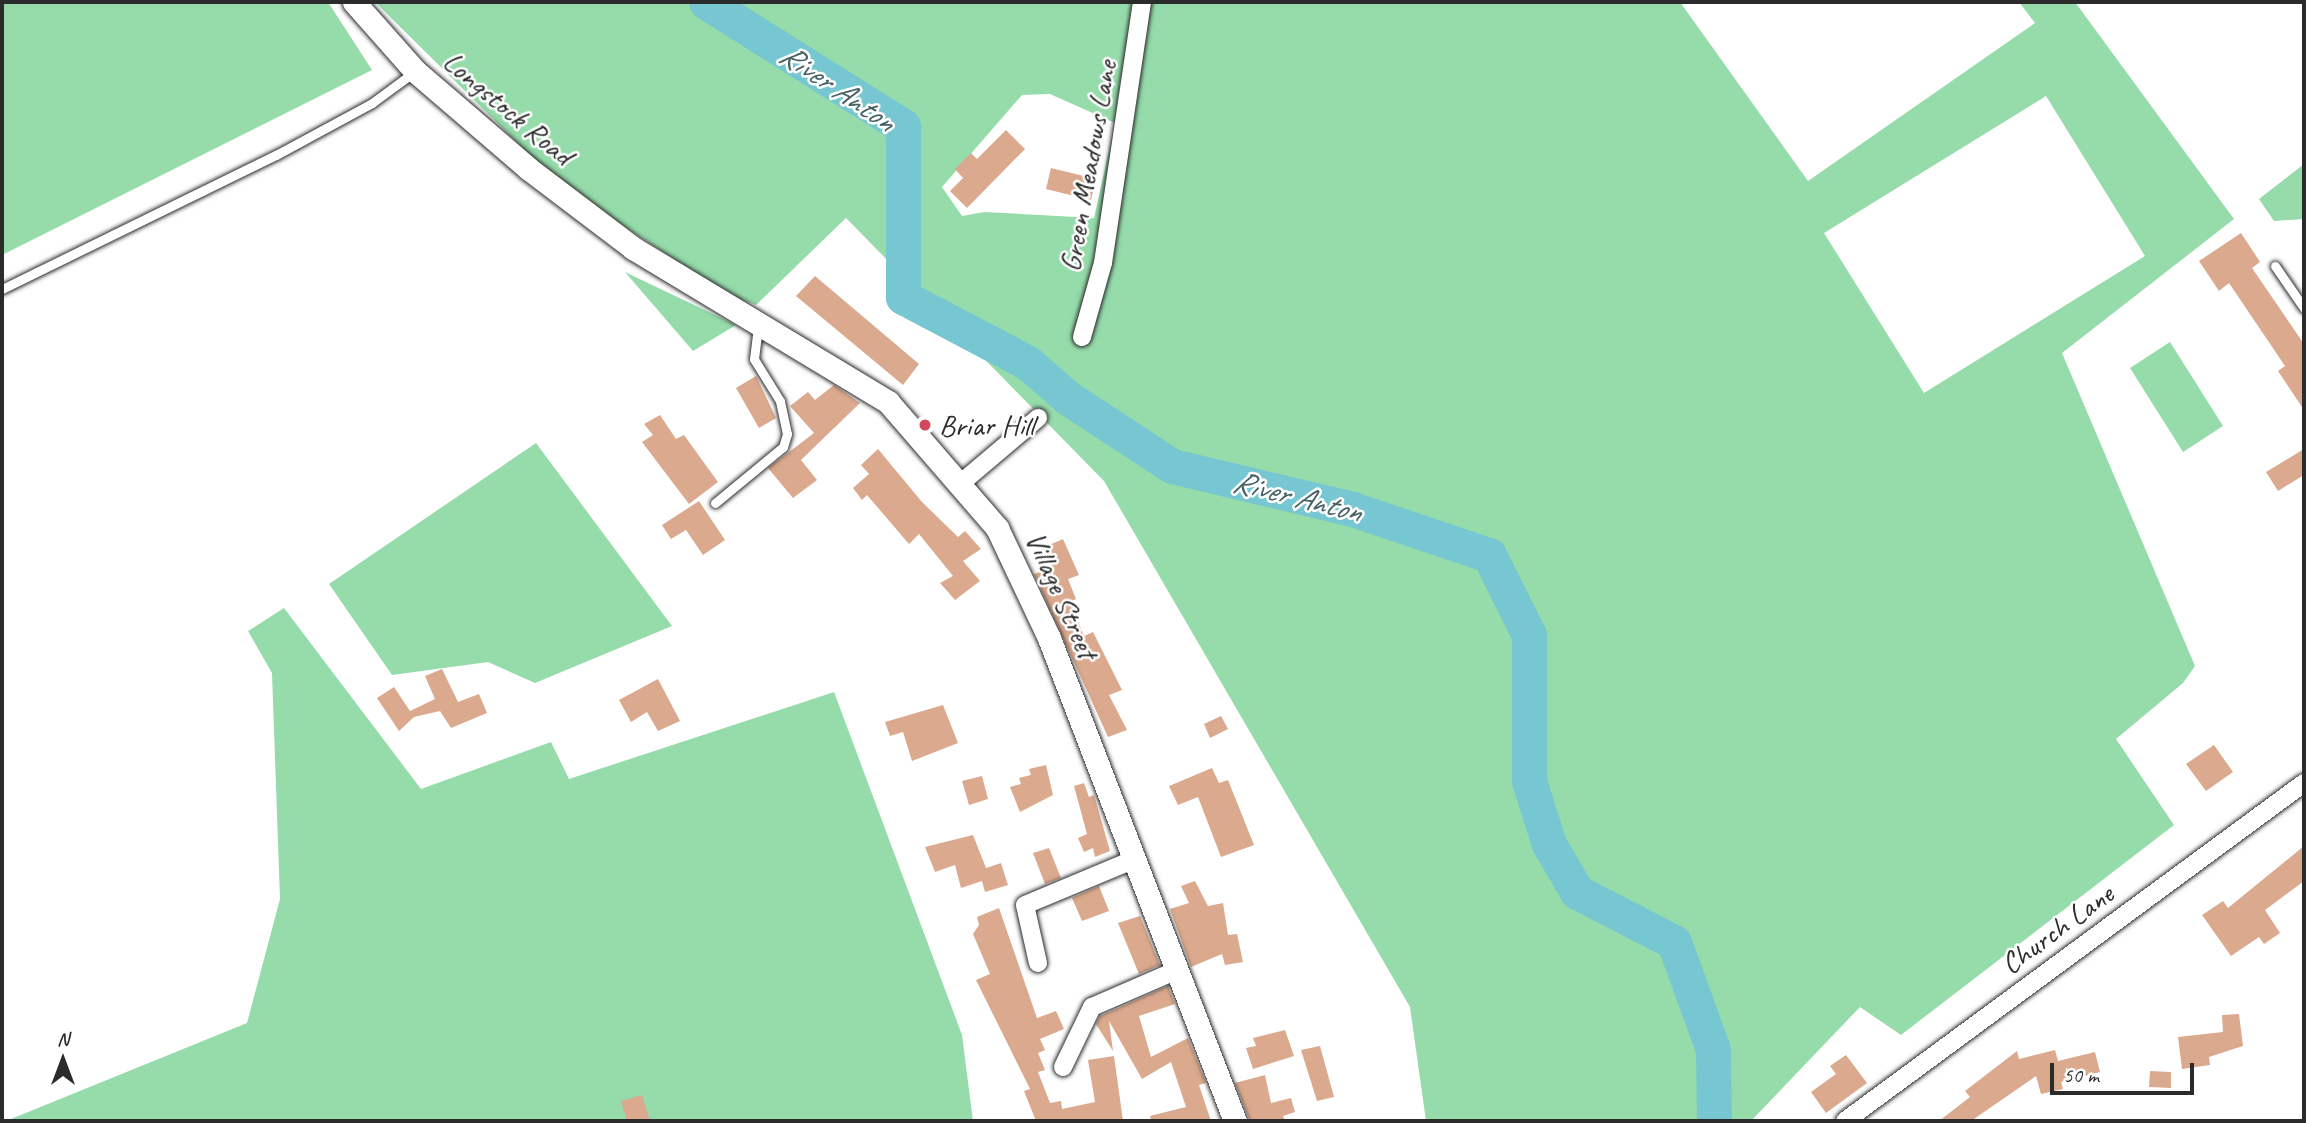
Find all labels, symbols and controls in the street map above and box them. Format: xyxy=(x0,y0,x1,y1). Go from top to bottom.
water label: River Anton xyxy=(772,36,902,140)
street label: Longstock Road xyxy=(436,44,580,172)
street label: Green Meadows Lane xyxy=(1052,58,1124,274)
place label: Briar Hill xyxy=(939,407,1034,443)
marker: Briar Hill xyxy=(917,417,933,433)
water label: River Anton xyxy=(1229,463,1365,531)
street label: Village Street xyxy=(1018,526,1106,664)
street label: Church Lane xyxy=(1993,876,2121,982)
north arrow xyxy=(28,1025,98,1095)
text: N xyxy=(57,1027,69,1051)
scale bar xyxy=(2054,1050,2198,1094)
text: 50 m xyxy=(2063,1062,2099,1088)

